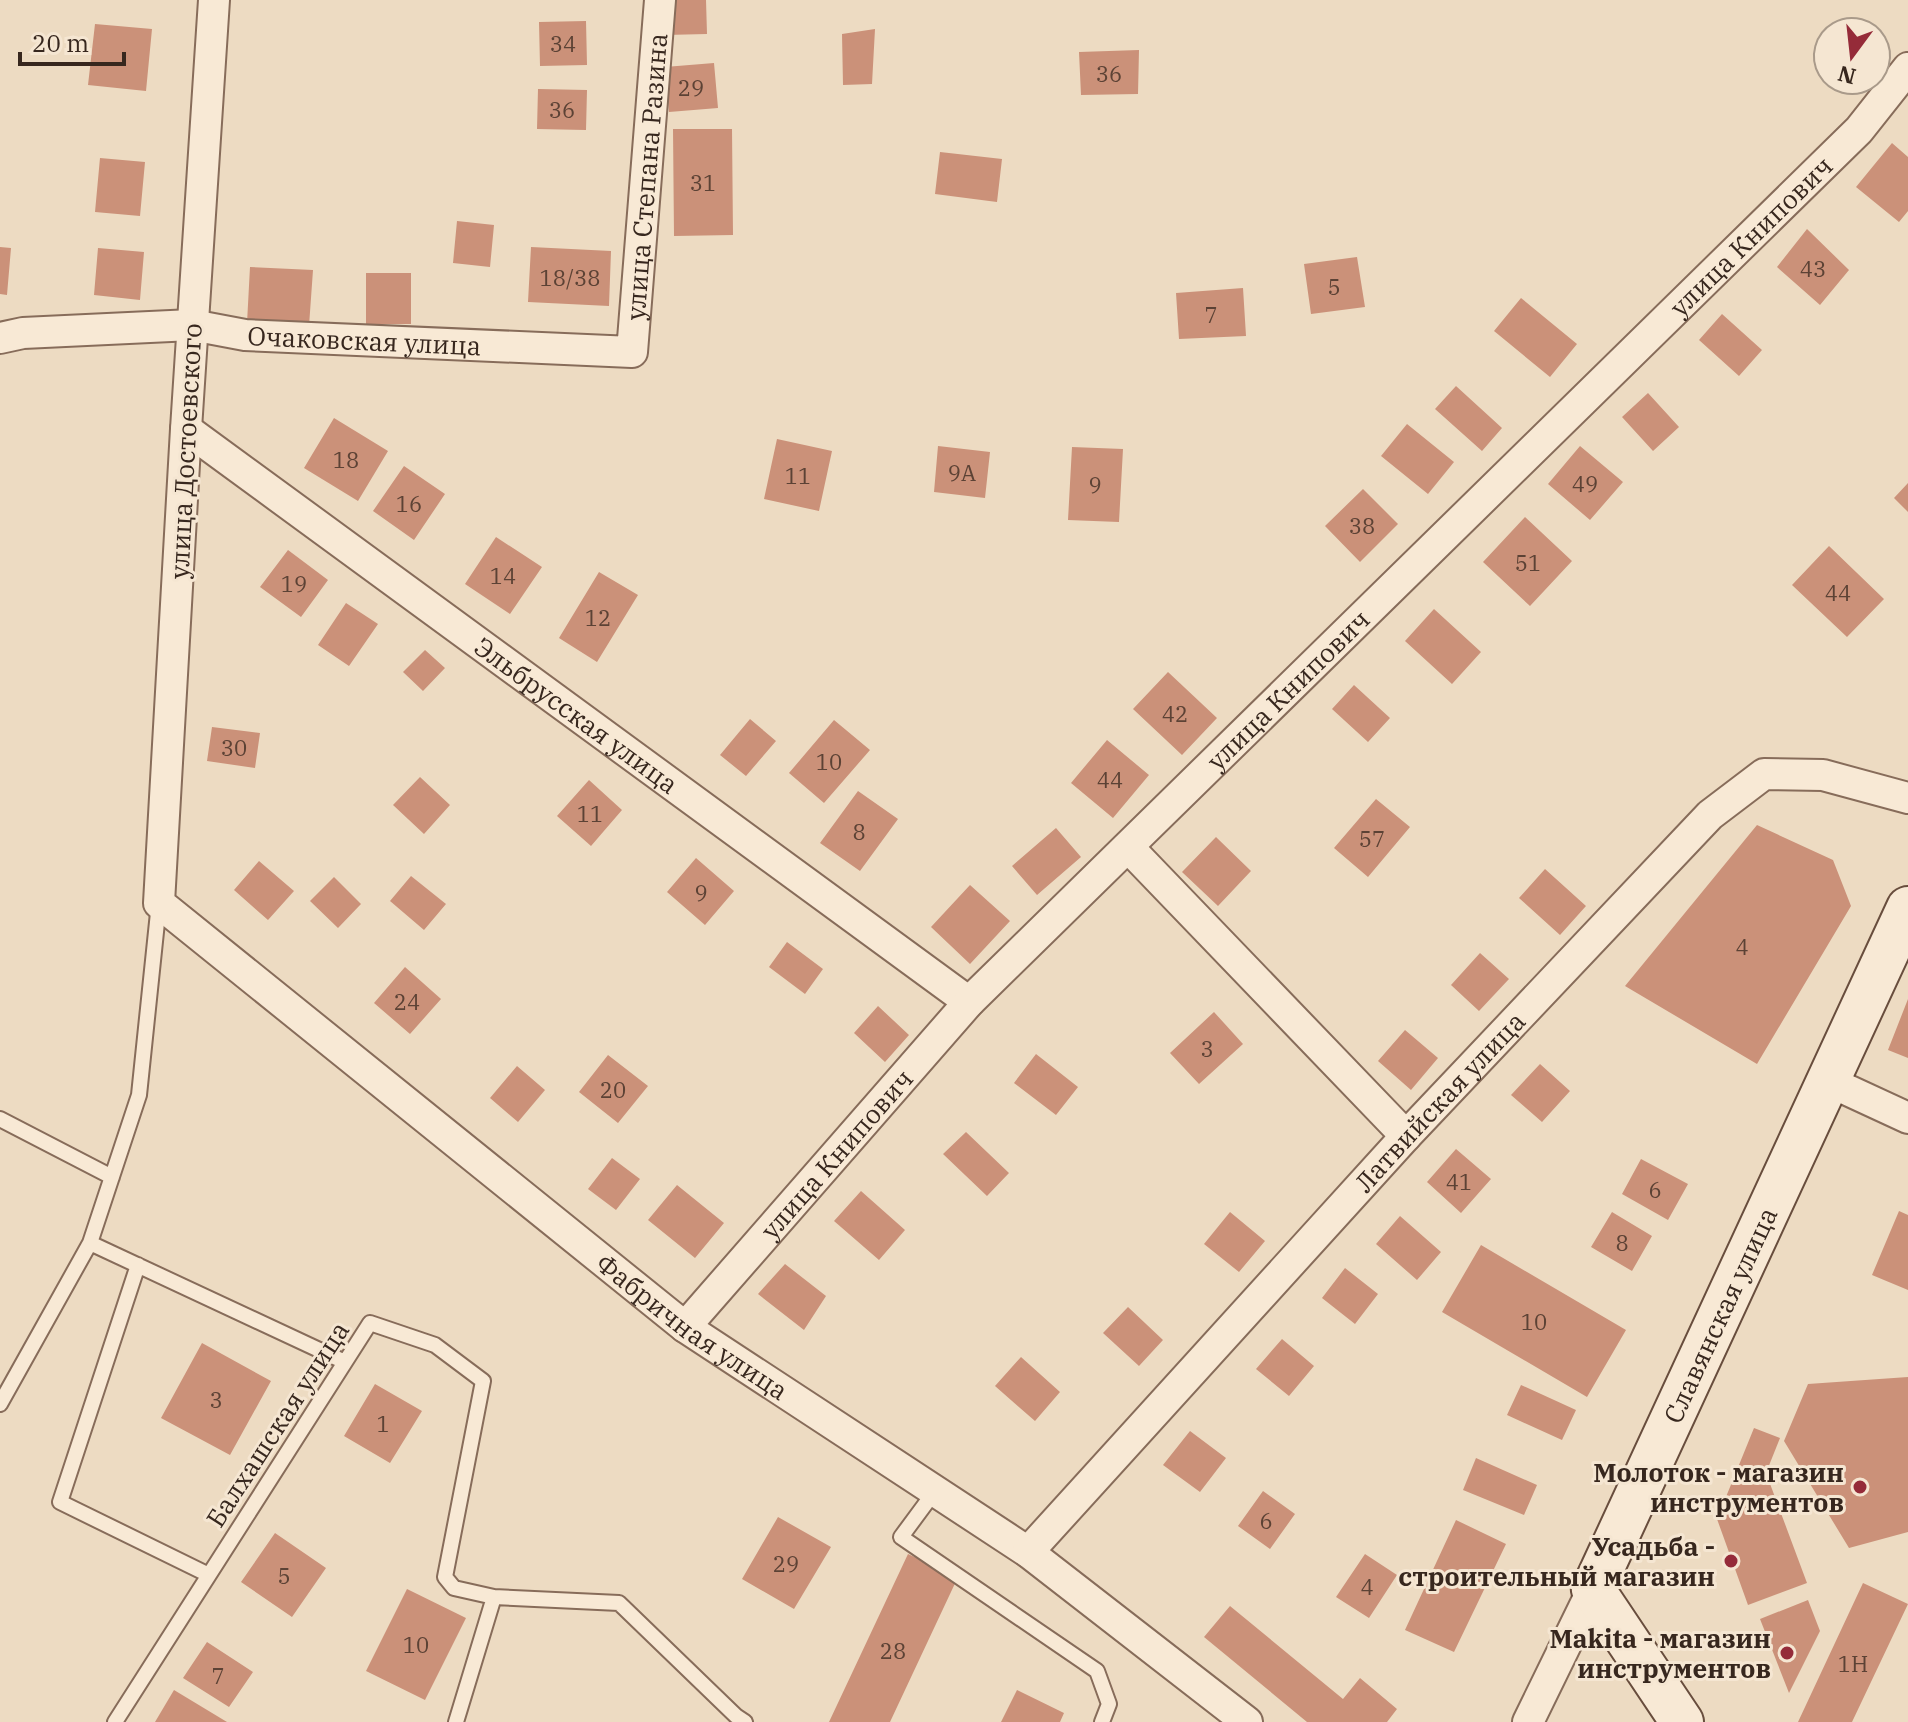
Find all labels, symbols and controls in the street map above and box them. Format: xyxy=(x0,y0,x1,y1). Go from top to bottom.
scale bar xyxy=(20,16,124,66)
north arrow xyxy=(1812,16,1892,96)
text: 20 m xyxy=(32,27,89,59)
house number: 34 xyxy=(550,29,576,58)
street label: улица Степана Разина xyxy=(618,32,674,321)
house number: 36 xyxy=(1096,59,1122,88)
text: N xyxy=(1835,60,1859,92)
house number: 29 xyxy=(678,73,704,102)
house number: 36 xyxy=(549,95,575,124)
street label: улица Книпович xyxy=(1662,149,1839,323)
house number: 31 xyxy=(690,168,716,197)
house number: 43 xyxy=(1800,254,1826,283)
house number: 18/38 xyxy=(540,263,600,292)
house number: 5 xyxy=(1327,272,1341,301)
house number: 7 xyxy=(1204,300,1218,329)
street label: Очаковская улица xyxy=(247,318,482,362)
street label: улица Достоевского xyxy=(161,322,209,580)
house number: 18 xyxy=(333,445,359,474)
house number: 9А xyxy=(948,458,976,487)
house number: 11 xyxy=(785,461,811,490)
house number: 49 xyxy=(1572,469,1598,498)
house number: 9 xyxy=(1088,470,1102,499)
house number: 16 xyxy=(396,489,422,518)
house number: 38 xyxy=(1349,511,1375,540)
house number: 51 xyxy=(1515,548,1541,577)
house number: 14 xyxy=(490,561,516,590)
house number: 19 xyxy=(281,569,307,598)
house number: 44 xyxy=(1825,578,1851,607)
street label: улица Книпович xyxy=(1199,602,1377,777)
house number: 12 xyxy=(585,603,611,632)
street label: Эльбрусская улица xyxy=(468,629,685,801)
house number: 42 xyxy=(1162,699,1188,728)
house number: 30 xyxy=(221,733,247,762)
house number: 10 xyxy=(816,747,842,776)
house number: 44 xyxy=(1097,765,1123,794)
house number: 11 xyxy=(577,799,603,828)
house number: 8 xyxy=(852,817,866,846)
house number: 57 xyxy=(1359,824,1385,853)
house number: 9 xyxy=(694,878,708,907)
house number: 4 xyxy=(1735,932,1749,961)
house number: 24 xyxy=(394,987,420,1016)
street label: Латвийская улица xyxy=(1347,1004,1532,1199)
house number: 3 xyxy=(1200,1034,1214,1063)
street label: улица Книпович xyxy=(753,1062,920,1246)
house number: 20 xyxy=(600,1075,626,1104)
house number: 41 xyxy=(1446,1167,1472,1196)
house number: 6 xyxy=(1648,1175,1662,1204)
street label: Славянская улица xyxy=(1655,1202,1784,1428)
house number: 8 xyxy=(1615,1228,1629,1257)
street label: Фабричная улица xyxy=(590,1246,795,1407)
house number: 10 xyxy=(1521,1307,1547,1336)
street label: Балхашская улица xyxy=(198,1315,356,1533)
house number: 3 xyxy=(209,1385,223,1414)
house number: 1 xyxy=(376,1409,390,1438)
place label: Молоток - магазин инструментов xyxy=(1593,1455,1844,1519)
marker: Молоток - магазин инструментов xyxy=(1851,1478,1869,1496)
house number: 6 xyxy=(1259,1506,1273,1535)
place label: Усадьба - строительный магазин xyxy=(1398,1529,1715,1593)
house number: 29 xyxy=(773,1549,799,1578)
marker: Усадьба - строительный магазин xyxy=(1722,1552,1740,1570)
house number: 5 xyxy=(277,1561,291,1590)
house number: 4 xyxy=(1360,1572,1374,1601)
place label: Makita - магазин инструментов xyxy=(1549,1621,1771,1685)
house number: 10 xyxy=(403,1630,429,1659)
house number: 28 xyxy=(880,1636,906,1665)
marker: Makita - магазин инструментов xyxy=(1778,1644,1796,1662)
house number: 1Н xyxy=(1838,1649,1868,1678)
house number: 7 xyxy=(211,1661,225,1690)

